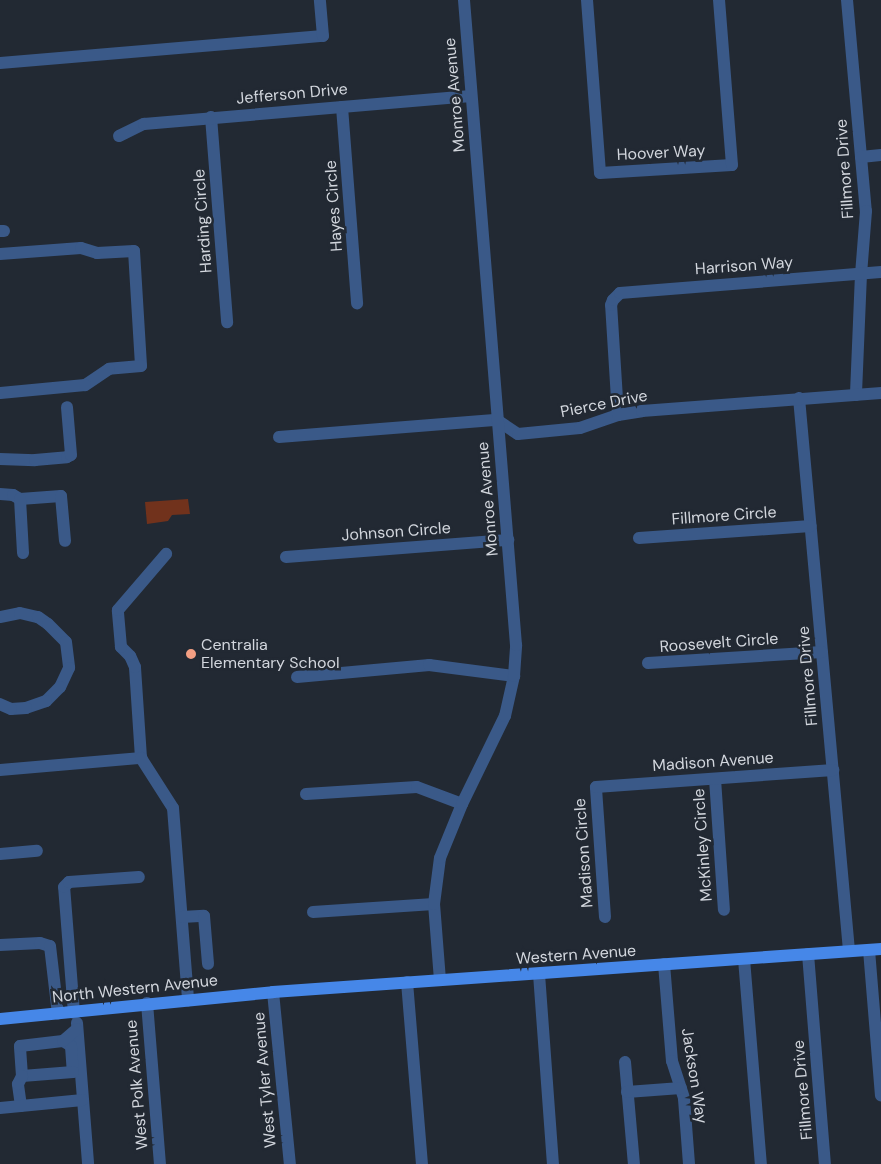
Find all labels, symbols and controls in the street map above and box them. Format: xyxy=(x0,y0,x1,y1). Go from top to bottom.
street label: Monroe Avenue xyxy=(440,37,470,153)
street label: Jefferson Drive xyxy=(236,80,348,108)
street label: Fillmore Drive xyxy=(832,118,858,220)
street label: Hoover Way xyxy=(616,141,706,165)
street label: Hayes Circle xyxy=(321,160,347,252)
street label: Harding Circle xyxy=(190,168,216,274)
street label: Harrison Way xyxy=(694,253,794,279)
street label: Pierce Drive xyxy=(559,386,649,422)
street label: Monroe Avenue xyxy=(473,441,503,557)
street label: Fillmore Circle xyxy=(671,503,777,529)
street label: Johnson Circle xyxy=(341,519,451,545)
street label: Fillmore Drive xyxy=(794,625,822,727)
street label: Roosevelt Circle xyxy=(659,629,779,657)
place label: Centralia Elementary School xyxy=(201,635,339,673)
marker: Centralia Elementary School xyxy=(185,648,197,660)
street label: Madison Avenue xyxy=(652,748,774,776)
street label: McKinley Circle xyxy=(689,788,717,902)
street label: Madison Circle xyxy=(571,798,597,908)
street label: Western Avenue xyxy=(515,941,637,969)
street label: North Western Avenue xyxy=(51,971,219,1007)
street label: West Tyler Avenue xyxy=(249,1011,281,1149)
street label: West Polk Avenue xyxy=(122,1019,152,1151)
street label: Jackson Way xyxy=(677,1027,711,1125)
street label: Fillmore Drive xyxy=(789,1039,817,1141)

